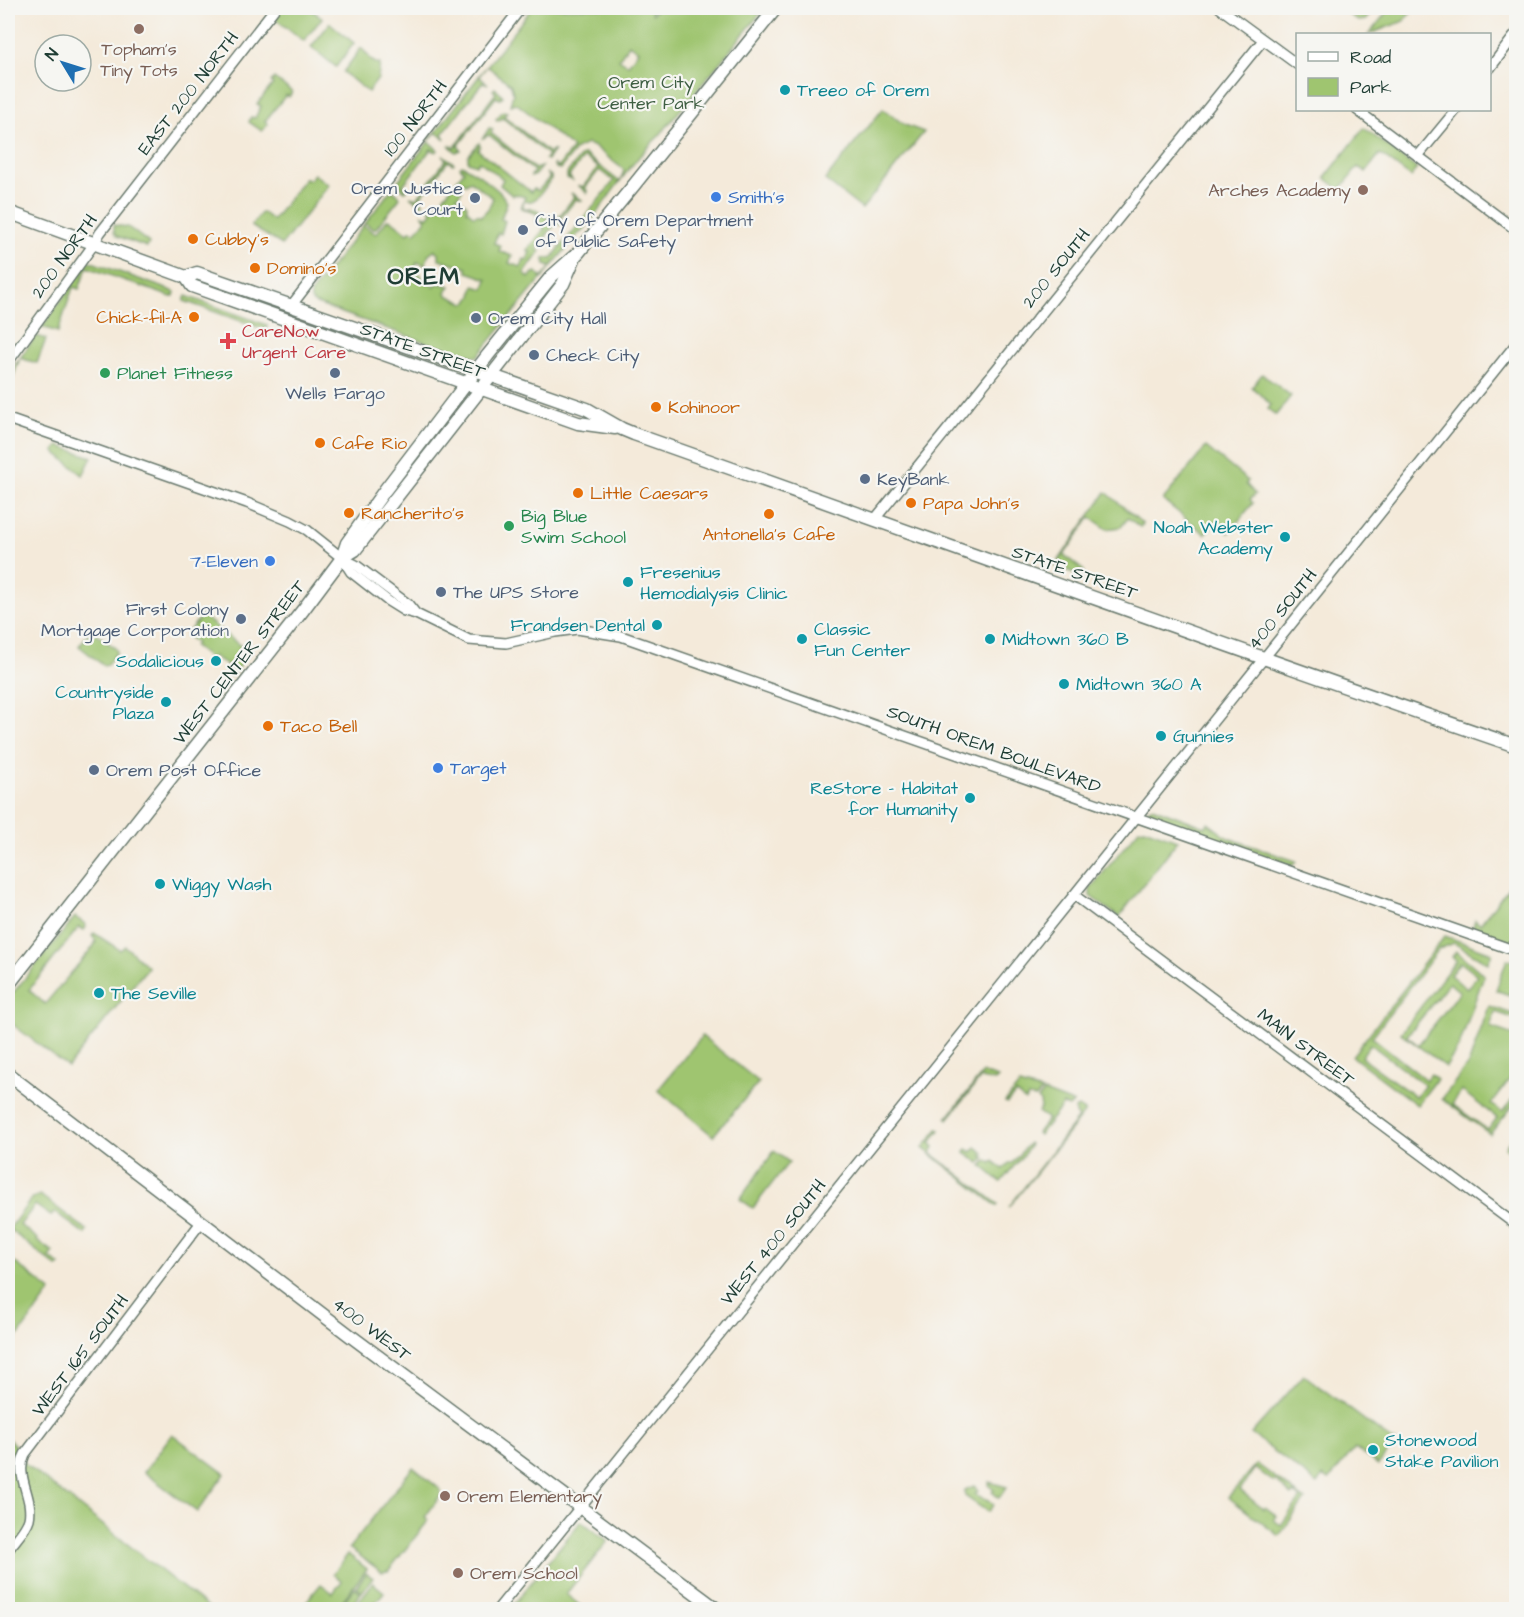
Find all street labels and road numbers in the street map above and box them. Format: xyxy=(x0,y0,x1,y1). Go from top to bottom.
street label: EAST 200 NORTH xyxy=(132,26,245,160)
street label: 100 NORTH xyxy=(378,75,453,162)
street label: 200 NORTH xyxy=(25,209,104,303)
street label: 200 SOUTH xyxy=(1016,223,1096,314)
street label: STATE STREET xyxy=(357,316,490,385)
street label: STATE STREET xyxy=(1009,539,1142,606)
street label: 400 SOUTH xyxy=(1242,563,1323,655)
street label: WEST CENTER STREET xyxy=(167,574,312,750)
street label: SOUTH OREM BOULEVARD xyxy=(883,699,1105,800)
street label: MAIN STREET xyxy=(1252,1003,1360,1093)
street label: WEST 400 SOUTH xyxy=(715,1174,832,1311)
street label: WEST 165 SOUTH xyxy=(26,1289,135,1422)
street label: 400 WEST xyxy=(327,1292,417,1368)

